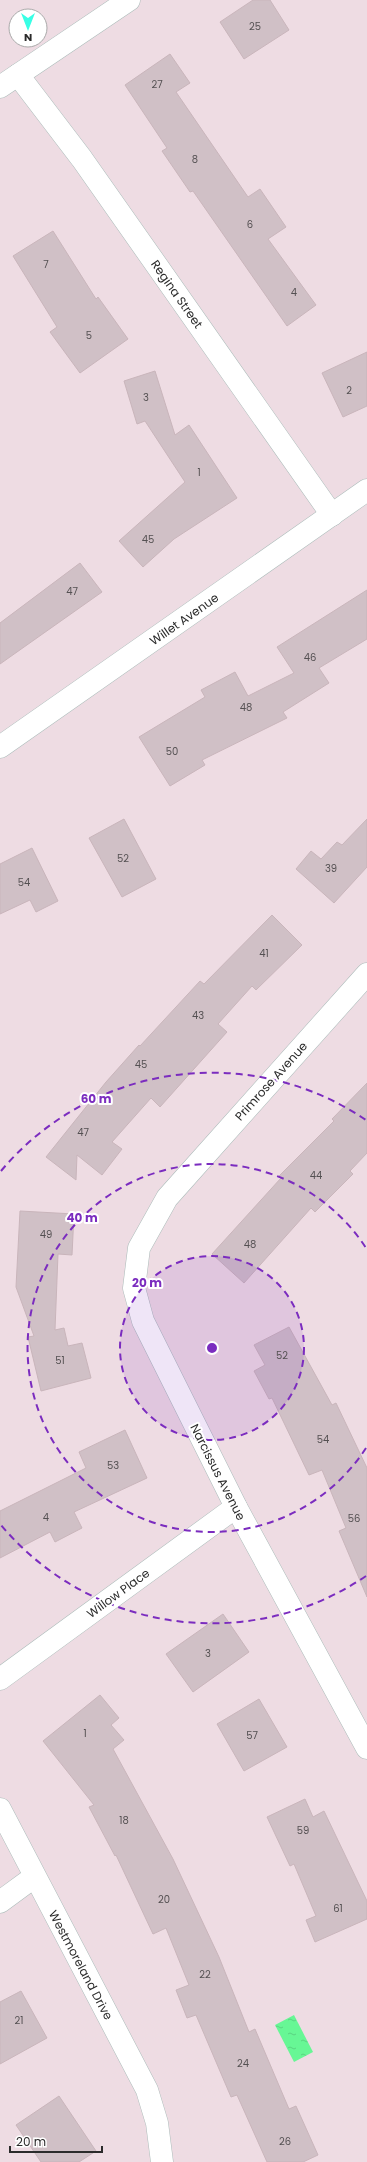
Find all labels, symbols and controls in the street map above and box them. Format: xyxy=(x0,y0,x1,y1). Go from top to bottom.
north arrow xyxy=(8,8,48,48)
house number: 25 xyxy=(249,19,261,34)
text: N xyxy=(24,30,32,46)
house number: 27 xyxy=(151,77,163,92)
house number: 8 xyxy=(192,152,198,167)
house number: 6 xyxy=(247,217,253,232)
street label: Regina Street xyxy=(147,256,207,332)
house number: 7 xyxy=(43,257,49,272)
house number: 4 xyxy=(291,285,297,300)
house number: 5 xyxy=(86,328,92,343)
house number: 2 xyxy=(346,383,352,398)
house number: 3 xyxy=(143,390,149,405)
house number: 1 xyxy=(197,465,201,480)
house number: 45 xyxy=(142,532,154,547)
house number: 47 xyxy=(66,584,78,599)
street label: Willet Avenue xyxy=(146,589,222,649)
house number: 46 xyxy=(304,650,316,665)
house number: 48 xyxy=(240,700,252,715)
house number: 50 xyxy=(166,744,178,759)
house number: 52 xyxy=(117,851,129,866)
house number: 39 xyxy=(325,861,337,876)
house number: 54 xyxy=(18,875,30,890)
house number: 41 xyxy=(259,946,269,961)
house number: 43 xyxy=(192,1008,204,1023)
street label: Primrose Avenue xyxy=(231,1038,311,1124)
house number: 45 xyxy=(135,1057,147,1072)
text: 60 m xyxy=(81,1090,112,1107)
house number: 47 xyxy=(77,1125,89,1140)
house number: 44 xyxy=(310,1168,322,1183)
text: 40 m xyxy=(66,1209,98,1226)
house number: 49 xyxy=(40,1227,52,1242)
house number: 48 xyxy=(244,1237,256,1252)
text: 20 m xyxy=(132,1274,162,1291)
centre of rings xyxy=(205,1341,219,1355)
house number: 52 xyxy=(276,1348,288,1363)
house number: 51 xyxy=(55,1353,65,1368)
street label: Narcissus Avenue xyxy=(186,1421,250,1523)
house number: 54 xyxy=(317,1432,329,1447)
house number: 53 xyxy=(107,1458,119,1473)
house number: 4 xyxy=(43,1510,49,1525)
house number: 56 xyxy=(348,1511,360,1526)
street label: Willow Place xyxy=(83,1564,153,1622)
house number: 3 xyxy=(205,1646,211,1661)
house number: 1 xyxy=(83,1726,87,1741)
house number: 57 xyxy=(246,1728,258,1743)
house number: 18 xyxy=(119,1813,129,1828)
house number: 59 xyxy=(297,1823,309,1838)
house number: 20 xyxy=(158,1892,170,1907)
house number: 61 xyxy=(333,1901,343,1916)
street label: Westmoreland Drive xyxy=(45,1907,117,2023)
house number: 22 xyxy=(199,1967,211,1982)
house number: 21 xyxy=(15,2013,23,2028)
house number: 24 xyxy=(237,2056,249,2071)
scale bar xyxy=(10,2128,102,2154)
text: 20 m xyxy=(16,2133,46,2150)
house number: 26 xyxy=(279,2134,291,2149)

